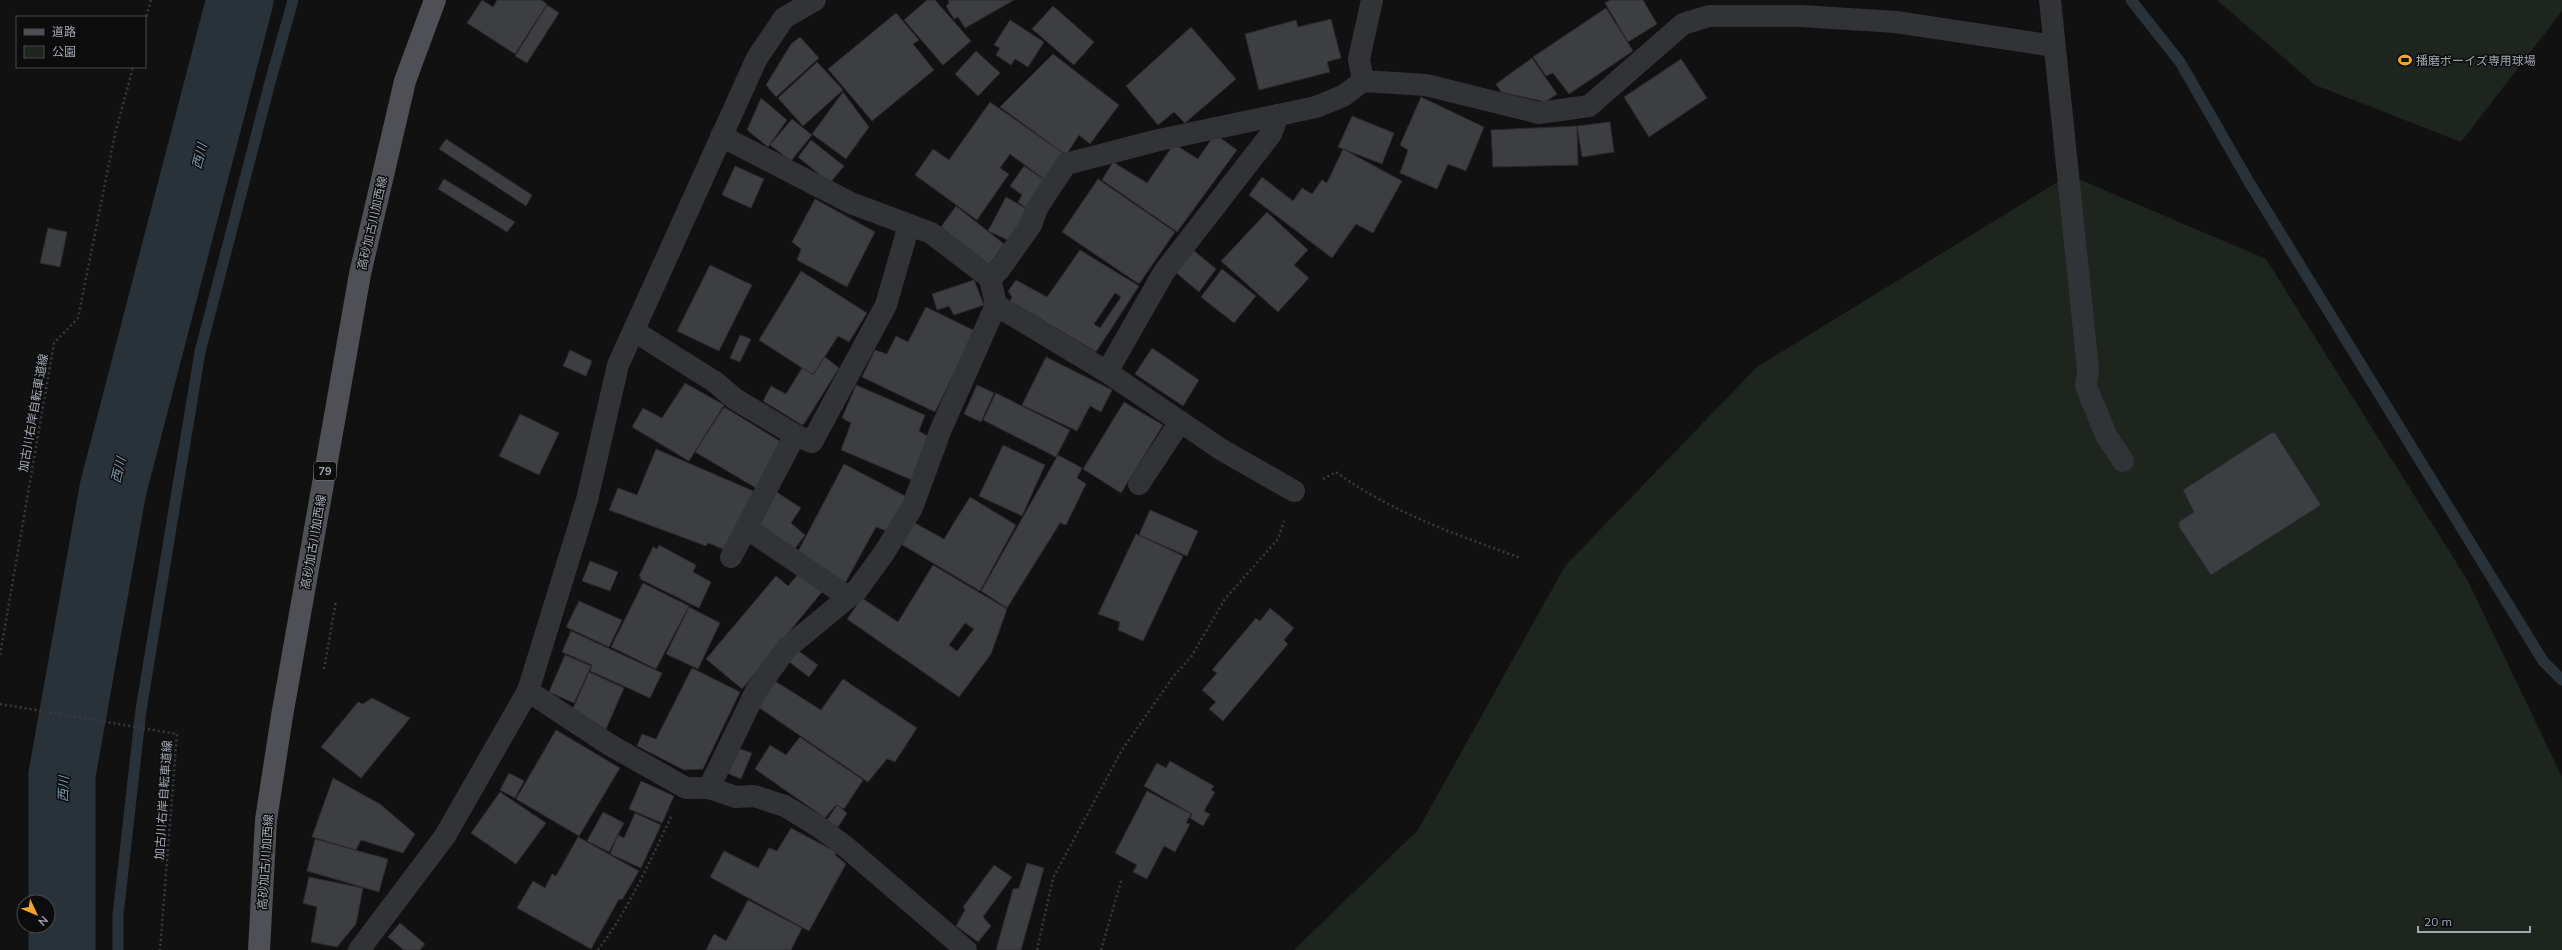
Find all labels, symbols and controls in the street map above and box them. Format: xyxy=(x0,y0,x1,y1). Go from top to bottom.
legend xyxy=(16,16,146,68)
text: 道路 xyxy=(52,24,76,39)
text: 公園 xyxy=(52,44,76,59)
sports icon: 播磨ボーイズ専用球場 xyxy=(2397,52,2413,68)
place label: 播磨ボーイズ専用球場 xyxy=(2416,53,2536,68)
water label: 西川 xyxy=(188,140,210,171)
street label: 高砂加古川加西線 xyxy=(354,175,390,271)
street label: 加古川右岸自転車道線 xyxy=(15,353,51,473)
water label: 西川 xyxy=(107,454,129,485)
road number: 79 xyxy=(314,462,336,480)
street label: 高砂加古川加西線 xyxy=(297,493,329,591)
street label: 加古川右岸自転車道線 xyxy=(151,740,175,860)
water label: 西川 xyxy=(55,774,72,802)
street label: 高砂加古川加西線 xyxy=(254,814,276,910)
north arrow xyxy=(16,894,56,934)
scale bar xyxy=(2418,908,2530,934)
text: N xyxy=(35,913,51,929)
text: 20 m xyxy=(2424,914,2452,929)

